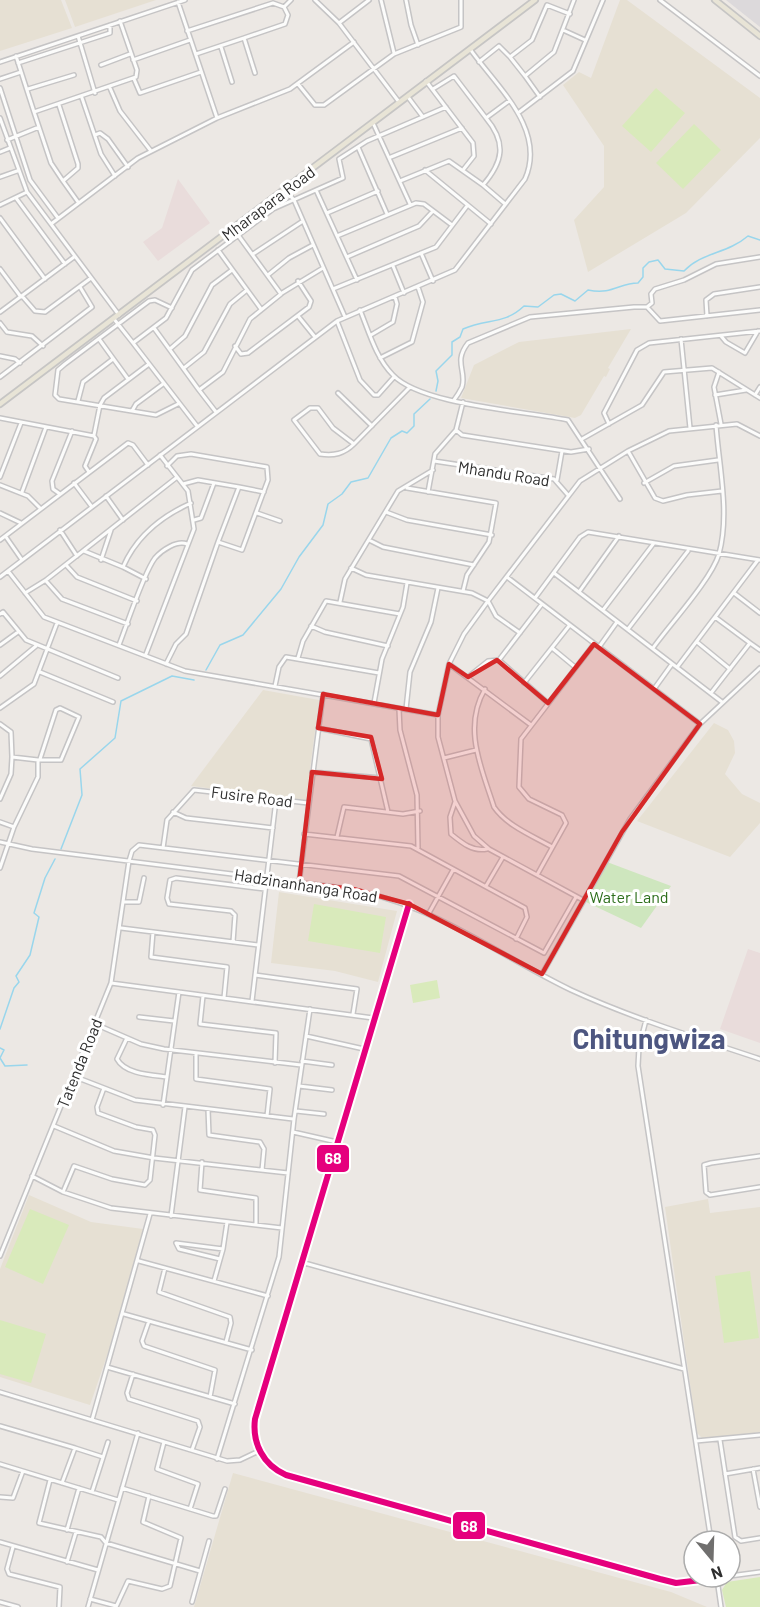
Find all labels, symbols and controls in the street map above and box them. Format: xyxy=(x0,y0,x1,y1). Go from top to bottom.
street label: Mharapara Road xyxy=(218,162,318,244)
street label: Mhandu Road xyxy=(457,456,551,490)
street label: Fusire Road xyxy=(210,782,294,810)
street label: Hadzinanhanga Road xyxy=(233,864,379,906)
park label: Water Land xyxy=(589,887,669,906)
street label: Tatenda Road xyxy=(52,1015,106,1111)
district label: Chitungwiza xyxy=(573,1021,726,1055)
line badge: 68 xyxy=(316,1144,350,1173)
text: 68 xyxy=(324,1148,342,1167)
line badge: 68 xyxy=(452,1511,486,1540)
text: 68 xyxy=(460,1516,478,1535)
north arrow xyxy=(682,1529,742,1589)
text: N xyxy=(709,1563,725,1584)

